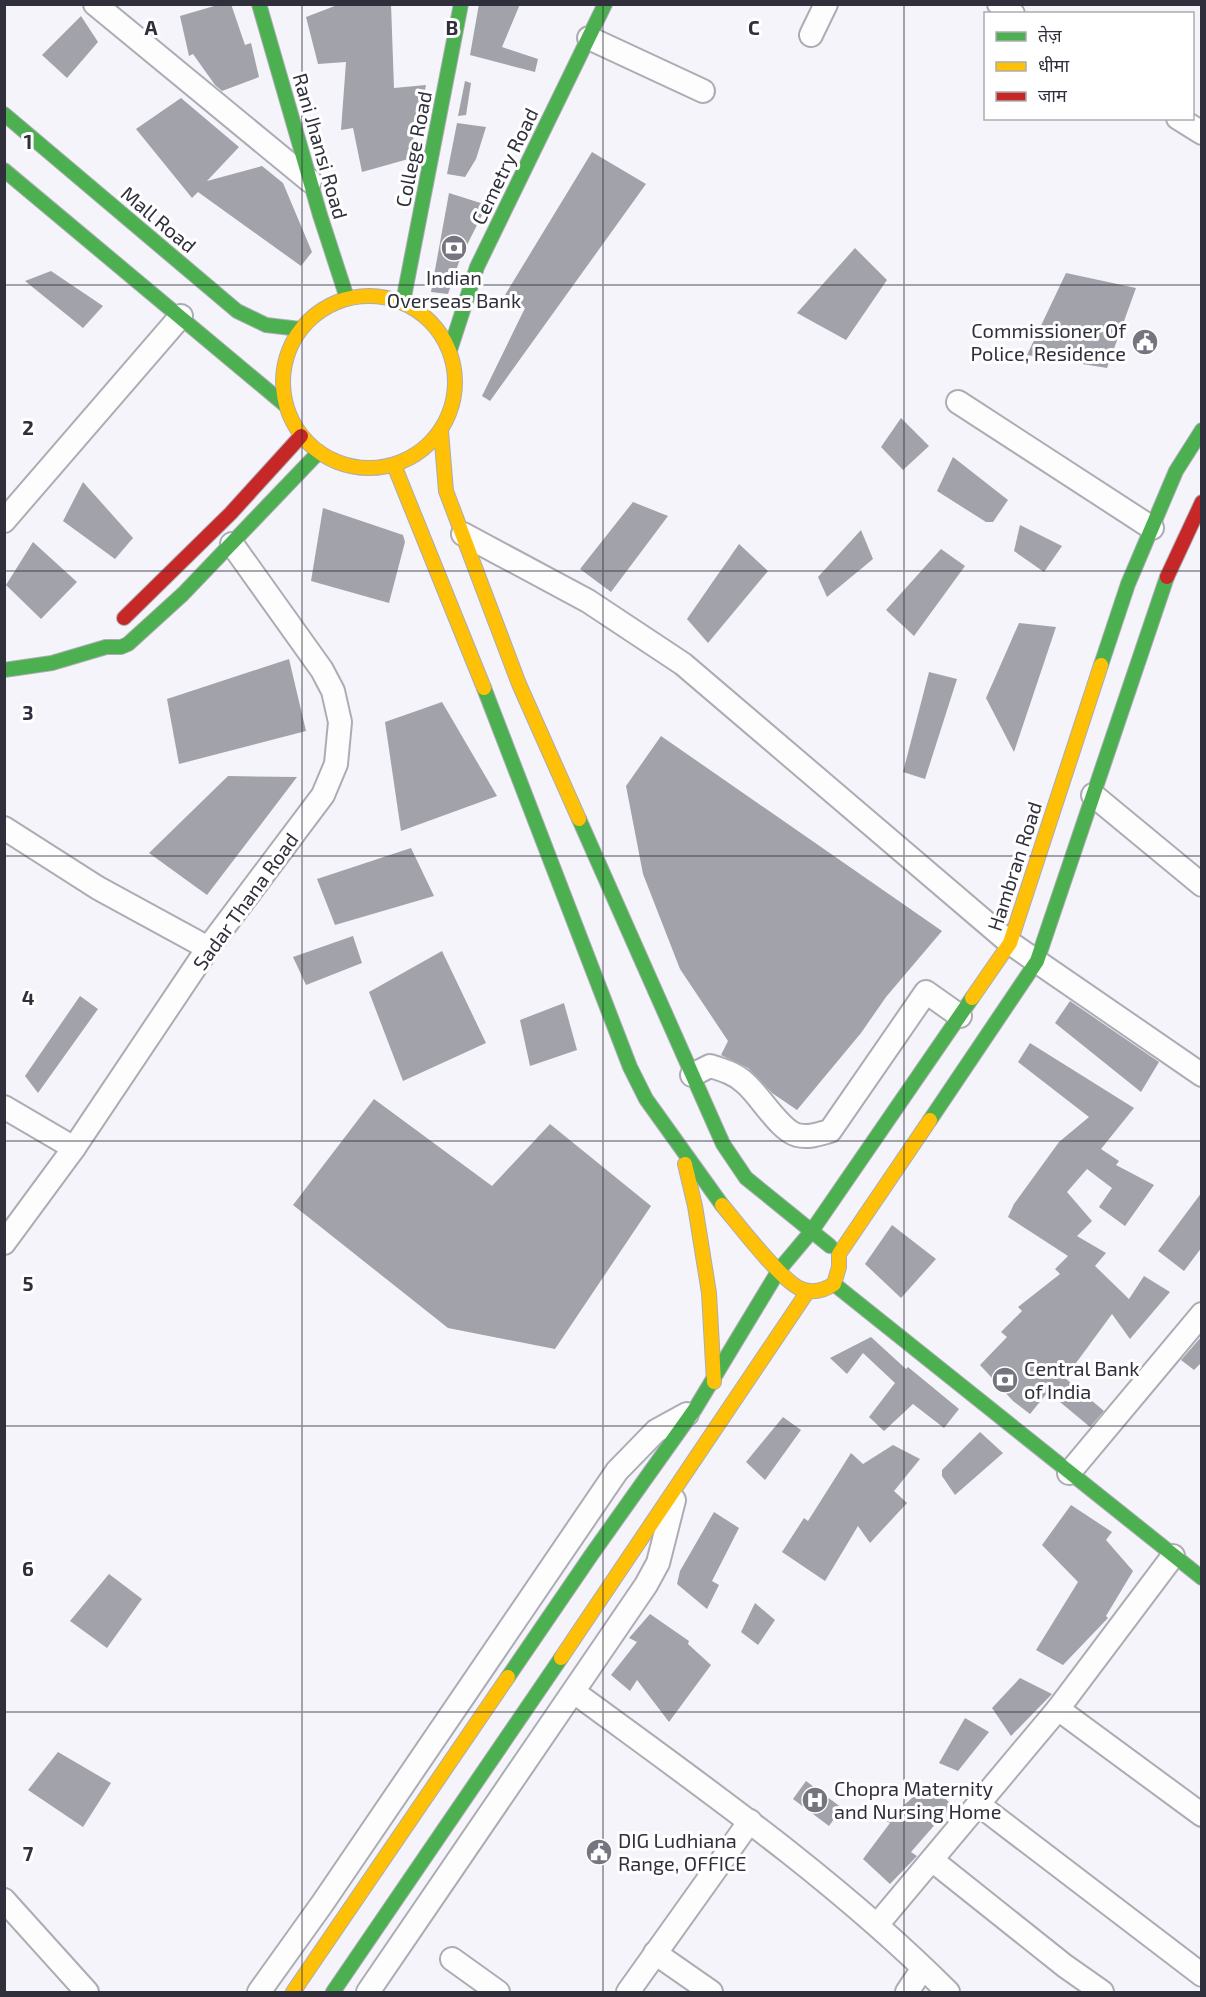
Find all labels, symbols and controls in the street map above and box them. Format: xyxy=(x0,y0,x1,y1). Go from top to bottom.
legend xyxy=(984,12,1194,120)
text: A xyxy=(144,15,158,39)
text: B xyxy=(446,15,458,39)
text: C xyxy=(748,15,760,39)
text: तेज़ xyxy=(1038,24,1062,46)
text: धीमा xyxy=(1038,54,1069,76)
street label: Rani Jhansi Road xyxy=(289,70,353,222)
text: जाम xyxy=(1038,84,1068,106)
street label: College Road xyxy=(390,89,436,209)
street label: Cemetry Road xyxy=(465,104,543,228)
text: 1 xyxy=(24,129,32,153)
street label: Mall Road xyxy=(117,181,201,257)
bank icon: Indian Overseas Bank xyxy=(439,233,469,263)
place label: Indian Overseas Bank xyxy=(387,265,521,312)
place label: Commissioner Of Police, Residence xyxy=(970,318,1126,365)
public building icon: Commissioner Of Police, Residence xyxy=(1130,327,1160,357)
text: 2 xyxy=(22,415,34,439)
text: 3 xyxy=(22,700,34,724)
street label: Hambran Road xyxy=(982,798,1046,934)
street label: Sadar Thana Road xyxy=(187,828,303,974)
text: 4 xyxy=(22,985,35,1009)
text: 5 xyxy=(22,1271,34,1295)
place label: Central Bank of India xyxy=(1024,1356,1139,1403)
bank icon: Central Bank of India xyxy=(990,1365,1020,1395)
text: 6 xyxy=(22,1556,34,1580)
place label: Chopra Maternity and Nursing Home xyxy=(834,1776,1001,1823)
hospital icon: Chopra Maternity and Nursing Home xyxy=(800,1785,830,1815)
place label: DIG Ludhiana Range, OFFICE xyxy=(618,1828,747,1875)
public building icon: DIG Ludhiana Range, OFFICE xyxy=(584,1837,614,1867)
text: 7 xyxy=(23,1841,34,1865)

